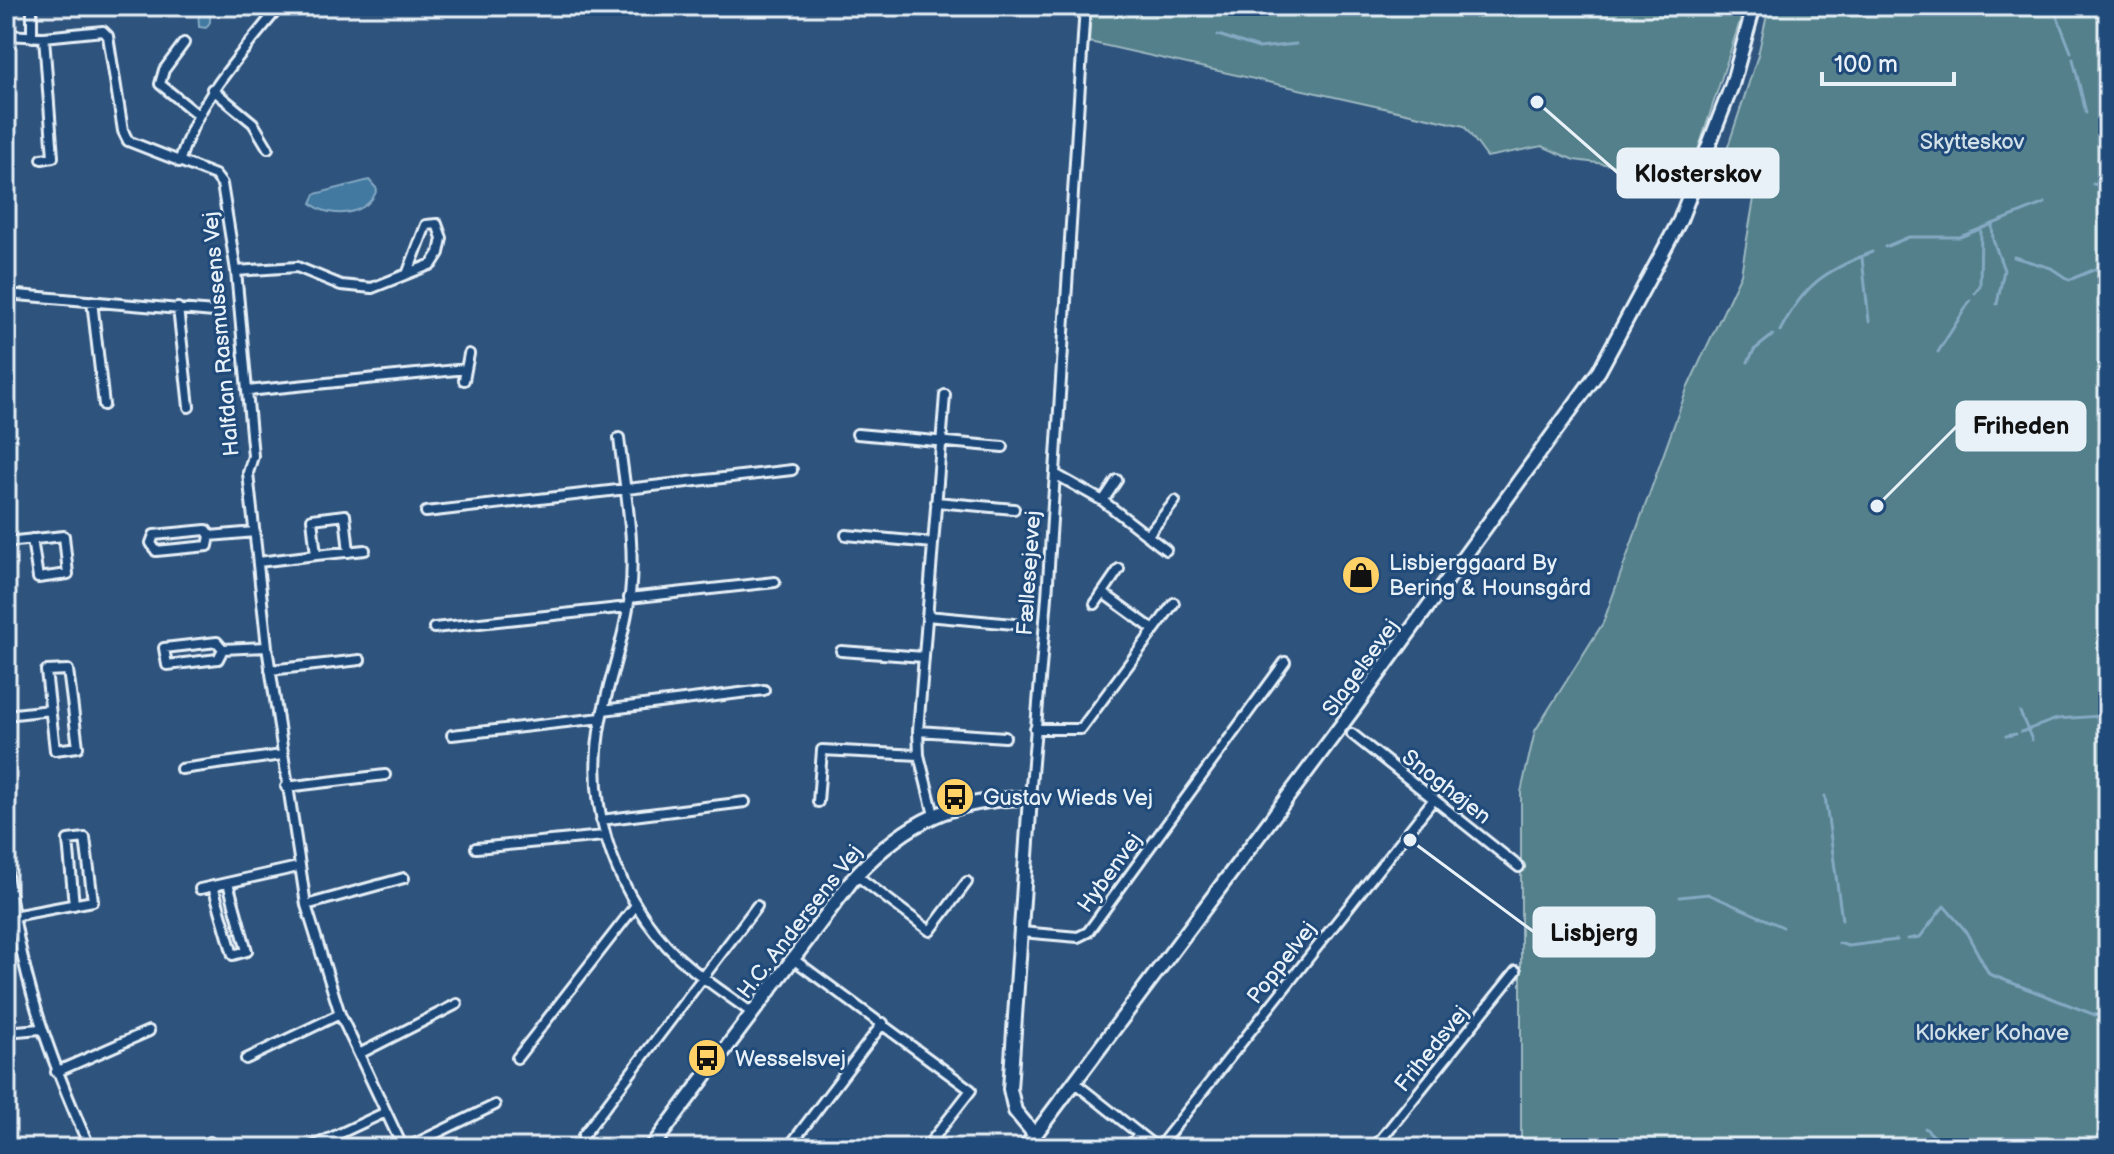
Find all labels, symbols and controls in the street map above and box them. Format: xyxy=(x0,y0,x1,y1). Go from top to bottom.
scale bar xyxy=(1822,36,1954,86)
text: 100 m xyxy=(1834,50,1898,79)
park label: Skytteskov xyxy=(1920,129,2025,156)
callout: Klosterskov xyxy=(1618,149,1778,197)
text: Klosterskov xyxy=(1634,160,1762,189)
street label: Halfdan Rasmussens Vej xyxy=(197,210,246,457)
callout: Friheden xyxy=(1957,402,2085,450)
text: Friheden xyxy=(1973,412,2069,441)
street label: Fællesejevej xyxy=(1012,510,1047,637)
place label: Lisbjerggaard By Bering & Hounsgård xyxy=(1389,550,1591,602)
shop icon: Lisbjerggaard By Bering & Hounsgård xyxy=(1340,554,1382,596)
street label: Slagelsevej xyxy=(1317,614,1406,722)
street label: Snoghøjen xyxy=(1396,744,1496,830)
bus stop icon: Gustav Wieds Vej xyxy=(934,776,976,818)
place label: Gustav Wieds Vej xyxy=(983,785,1153,812)
street label: Hybenvej xyxy=(1072,828,1148,918)
street label: H.C. Andersens Vej xyxy=(732,839,869,1004)
callout: Lisbjerg xyxy=(1534,908,1654,956)
street label: Poppelvej xyxy=(1242,916,1323,1010)
text: Lisbjerg xyxy=(1550,919,1638,948)
street label: Frihedsvej xyxy=(1389,1000,1475,1098)
park label: Klokker Kohave xyxy=(1915,1020,2069,1047)
bus stop icon: Wesselsvej xyxy=(686,1037,728,1079)
place label: Wesselsvej xyxy=(735,1046,846,1073)

